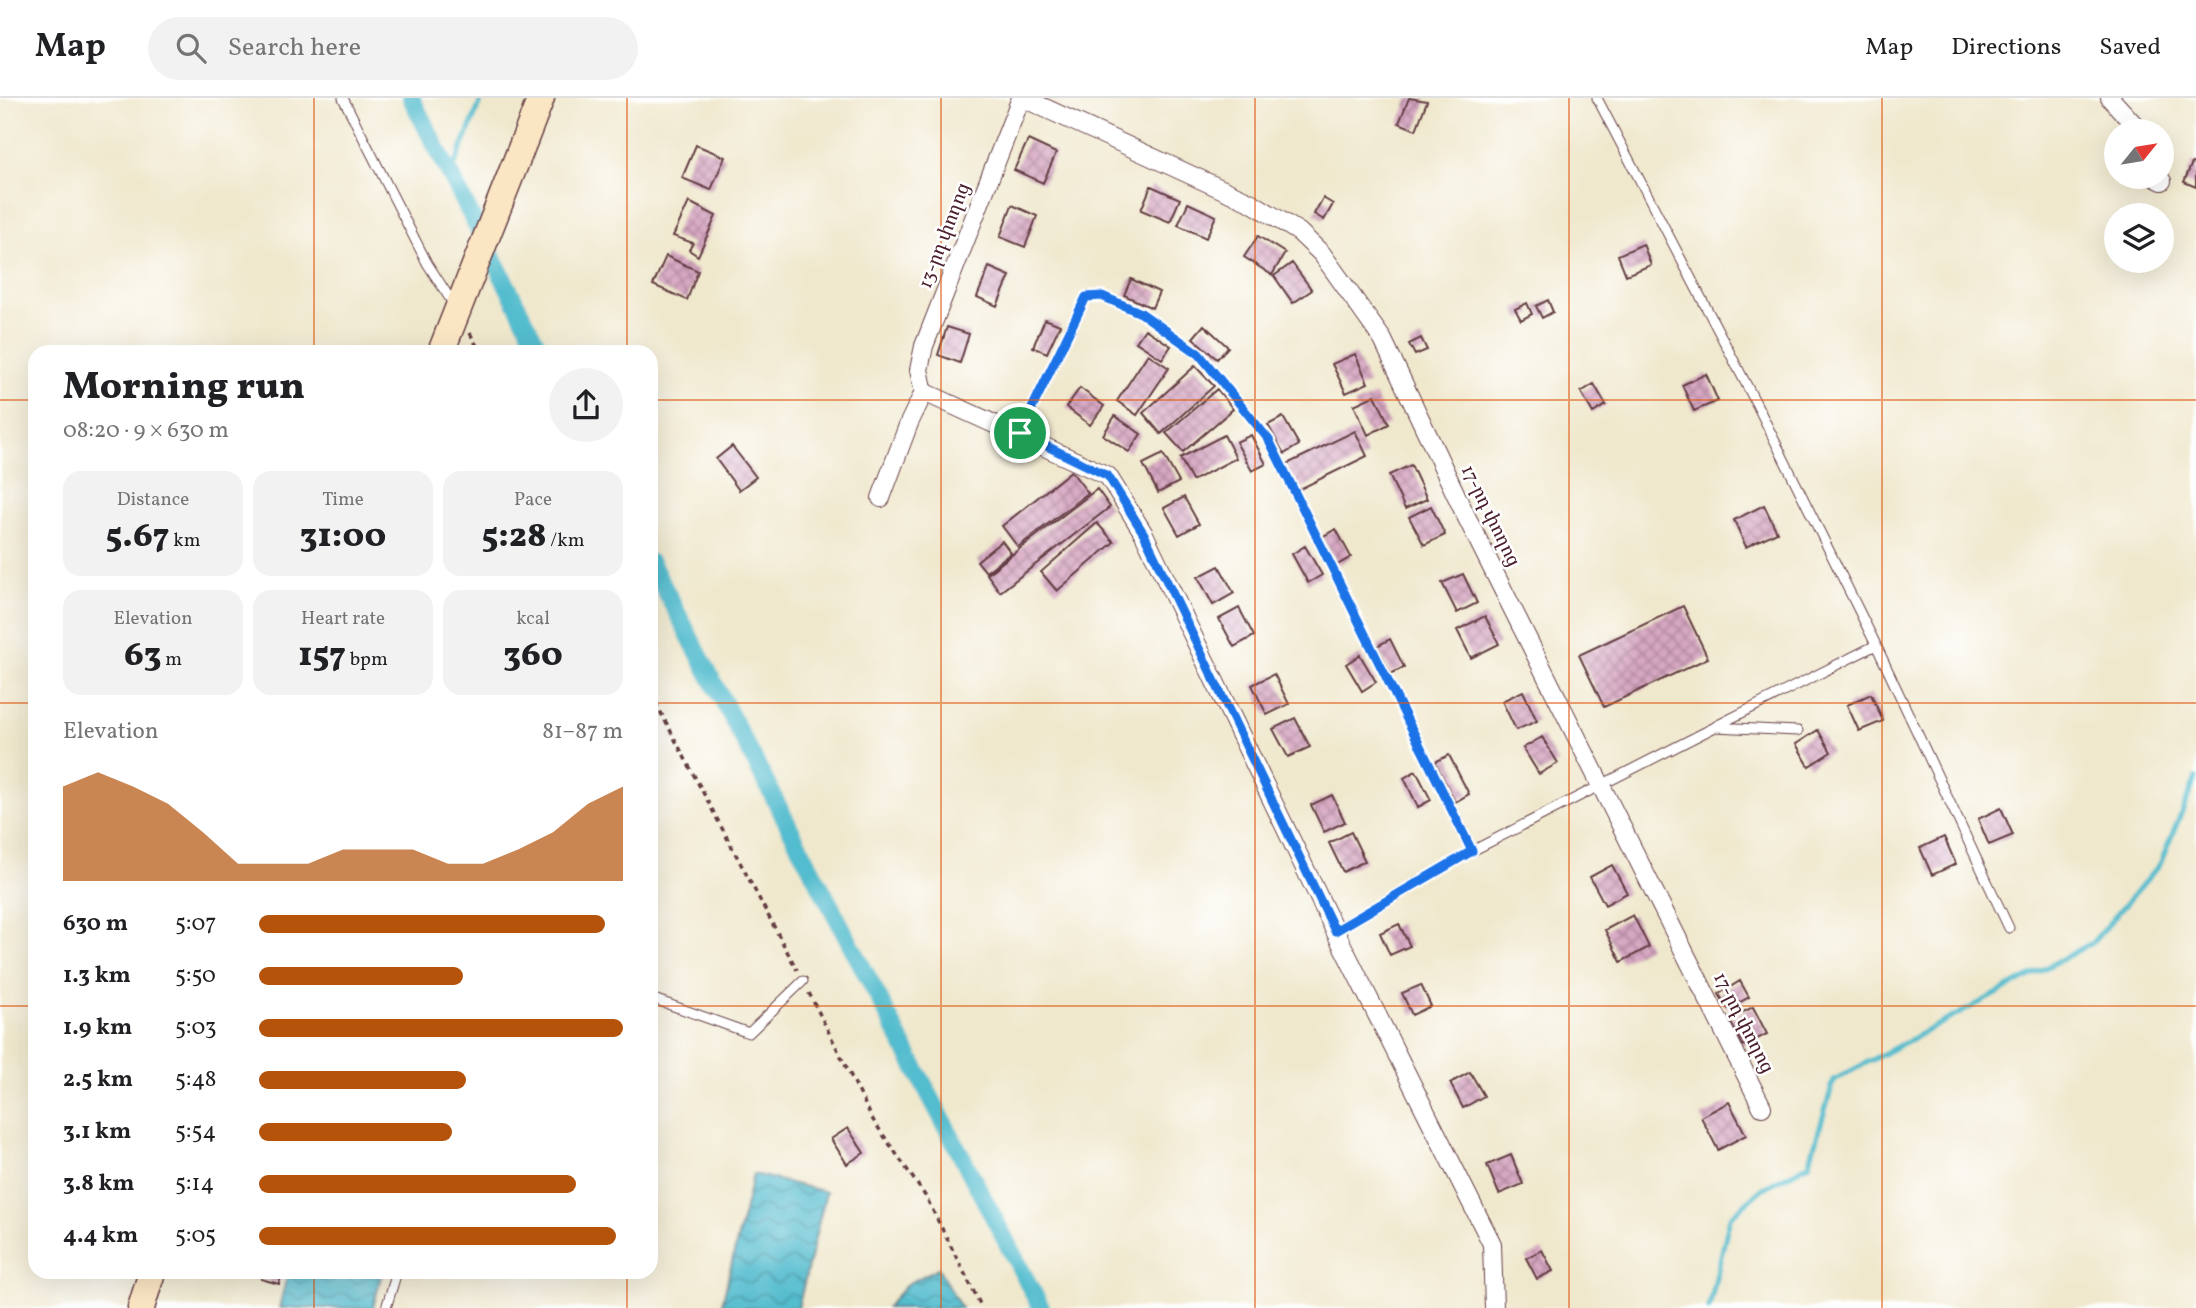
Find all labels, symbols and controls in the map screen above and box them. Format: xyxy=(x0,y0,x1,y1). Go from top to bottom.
search box xyxy=(148,17,638,80)
text: Map xyxy=(35,25,106,71)
icon: search xyxy=(172,29,210,67)
text: Search here xyxy=(228,30,361,66)
text: Map xyxy=(1865,31,1913,65)
text: Directions xyxy=(1951,31,2061,65)
text: Saved xyxy=(2099,31,2161,65)
north arrow xyxy=(2104,119,2174,189)
map controls xyxy=(2104,119,2174,273)
street label: 13-րդ փողոց xyxy=(913,179,977,293)
button: layers xyxy=(2104,203,2174,273)
text: Morning run xyxy=(63,362,305,415)
button: share xyxy=(549,368,623,442)
pin xyxy=(990,403,1050,463)
icon: arrive xyxy=(1001,414,1039,452)
text: 08:20 · 9 × 630 m xyxy=(63,415,229,447)
street label: 17-րդ փողոց xyxy=(1454,461,1526,571)
text: Distance xyxy=(117,487,189,513)
text: Time xyxy=(322,487,364,513)
text: Pace xyxy=(514,487,552,513)
text: 5.67 xyxy=(106,513,169,561)
text: 31:00 xyxy=(300,513,386,561)
text: 5:28 xyxy=(482,513,547,561)
text: km xyxy=(169,528,200,554)
text: /km xyxy=(547,528,584,554)
text: Elevation xyxy=(114,606,192,632)
text: Heart rate xyxy=(301,606,385,632)
text: kcal xyxy=(516,606,550,632)
text: 63 xyxy=(124,632,161,680)
text: 157 xyxy=(298,632,346,680)
text: 360 xyxy=(503,632,563,680)
text: m xyxy=(161,647,182,673)
text: bpm xyxy=(346,647,388,673)
text: Elevation xyxy=(63,716,159,748)
text: 81–87 m xyxy=(542,716,623,748)
text: 630 m xyxy=(63,908,128,940)
text: 5:07 xyxy=(175,908,216,940)
text: 1.3 km xyxy=(63,960,131,992)
text: 5:50 xyxy=(175,960,216,992)
street label: 17-րդ փողոց xyxy=(1706,968,1780,1078)
text: 1.9 km xyxy=(63,1012,132,1044)
text: 5:03 xyxy=(175,1012,217,1044)
text: 2.5 km xyxy=(63,1064,133,1096)
text: 5:48 xyxy=(175,1064,216,1096)
text: 3.1 km xyxy=(63,1116,131,1148)
text: 5:54 xyxy=(175,1116,216,1148)
text: 3.8 km xyxy=(63,1168,135,1200)
text: 5:14 xyxy=(175,1168,214,1200)
text: 4.4 km xyxy=(63,1220,138,1252)
text: 5:05 xyxy=(175,1220,216,1252)

